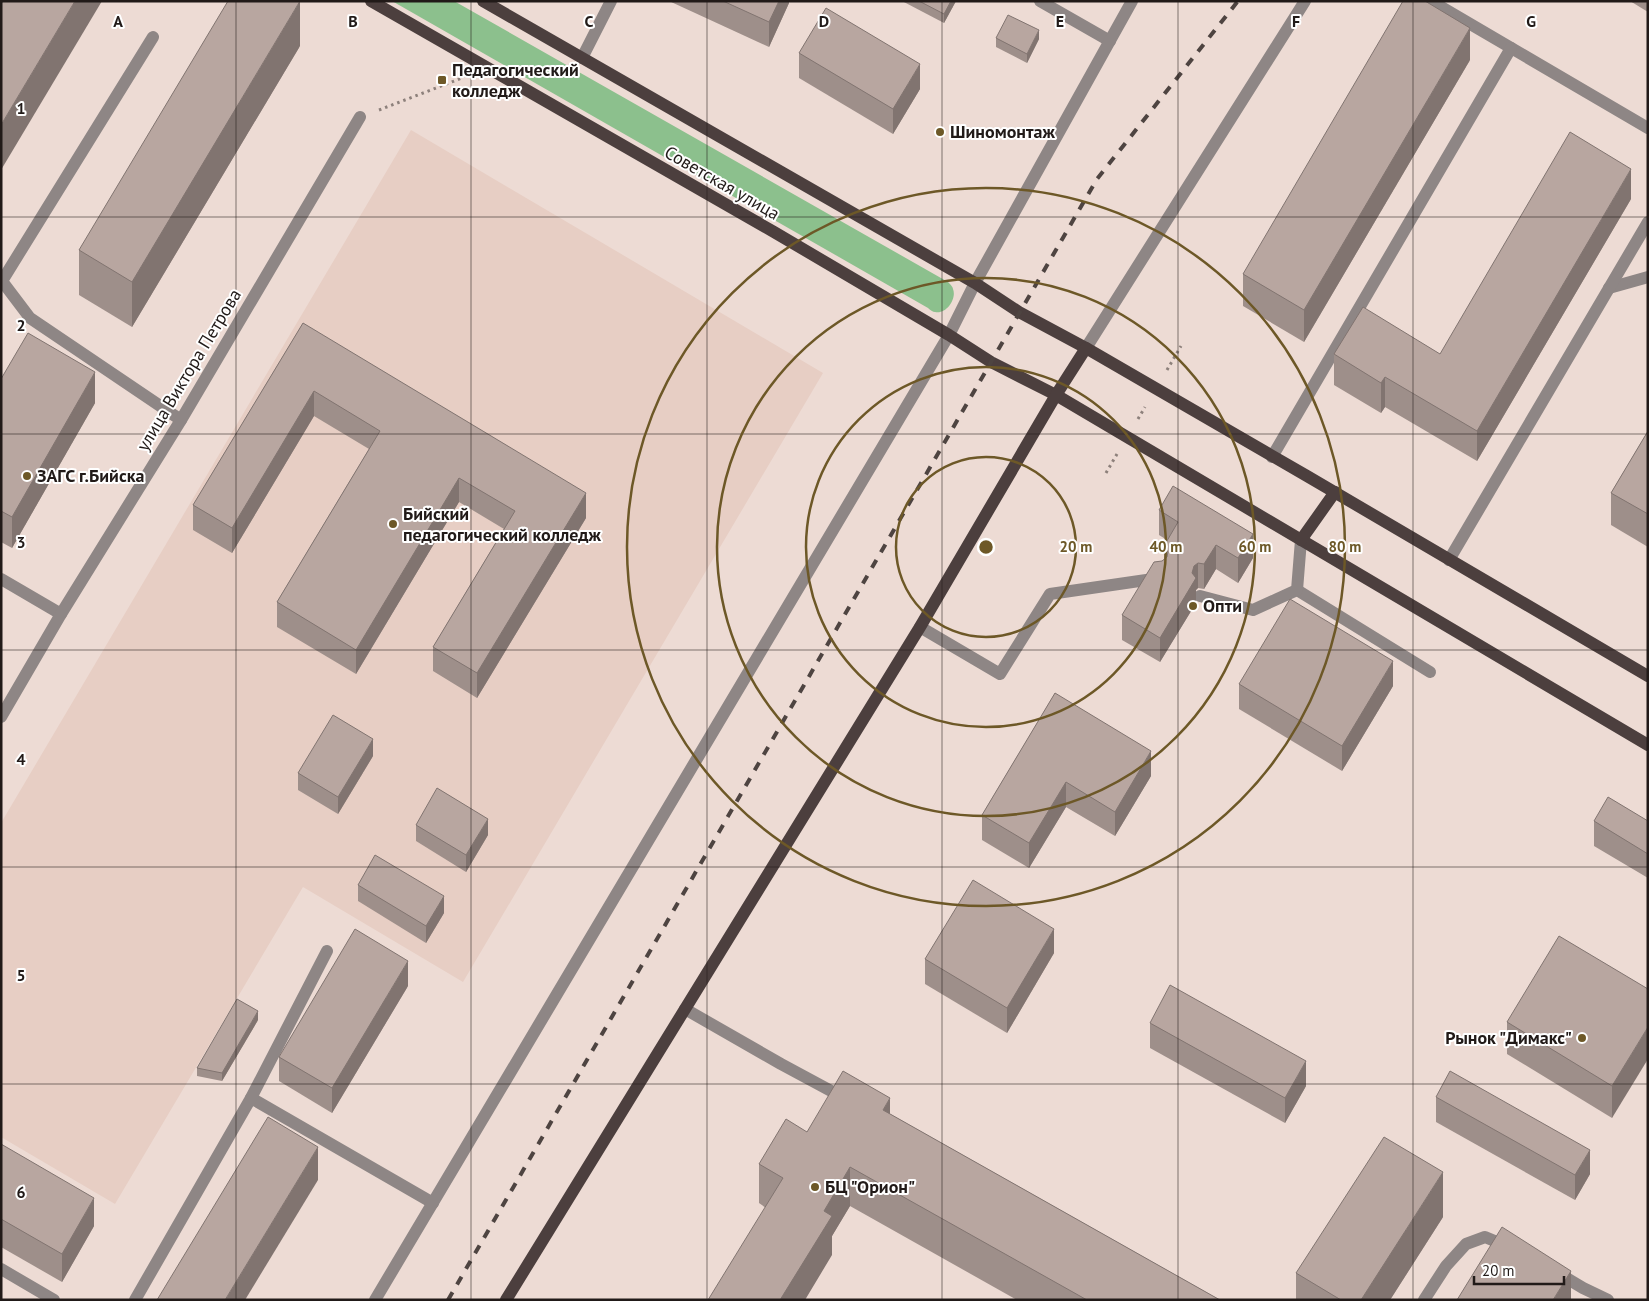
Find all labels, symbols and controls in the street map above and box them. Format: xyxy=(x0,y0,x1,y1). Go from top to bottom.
text: A xyxy=(113,11,123,31)
text: B xyxy=(348,11,358,31)
text: C xyxy=(585,11,594,31)
text: D xyxy=(819,11,829,31)
text: E xyxy=(1056,11,1064,31)
text: F xyxy=(1292,11,1300,31)
text: G xyxy=(1526,11,1536,31)
place label: Педагогический колледж xyxy=(452,58,579,102)
marker: Педагогический колледж xyxy=(436,74,448,86)
text: 1 xyxy=(16,98,26,118)
place label: Шиномонтаж xyxy=(950,120,1055,143)
marker: Шиномонтаж xyxy=(934,126,946,138)
street label: Советская улица xyxy=(661,140,784,225)
street label: улица Виктора Петрова xyxy=(131,285,246,455)
text: 2 xyxy=(16,315,26,335)
place label: ЗАГС г.Бийска xyxy=(37,464,145,487)
marker: ЗАГС г.Бийска xyxy=(21,470,33,482)
place label: Бийский педагогический колледж xyxy=(403,502,601,546)
marker: Бийский педагогический колледж xyxy=(387,518,399,530)
text: 3 xyxy=(16,532,26,552)
text: 20 m xyxy=(1060,537,1092,556)
text: 40 m xyxy=(1150,537,1182,556)
text: 60 m xyxy=(1239,537,1271,556)
text: 80 m xyxy=(1329,537,1361,556)
centre of rings xyxy=(977,538,995,556)
place label: Опти xyxy=(1203,594,1242,617)
marker: Опти xyxy=(1187,600,1199,612)
text: 4 xyxy=(16,749,26,769)
text: 5 xyxy=(16,965,26,985)
place label: Рынок "Димакс" xyxy=(1445,1026,1572,1049)
marker: Рынок "Димакс" xyxy=(1576,1032,1588,1044)
place label: БЦ "Орион" xyxy=(825,1175,915,1198)
marker: БЦ "Орион" xyxy=(809,1181,821,1193)
text: 6 xyxy=(16,1182,26,1202)
scale bar xyxy=(1474,1254,1564,1286)
text: 20 m xyxy=(1482,1261,1515,1280)

